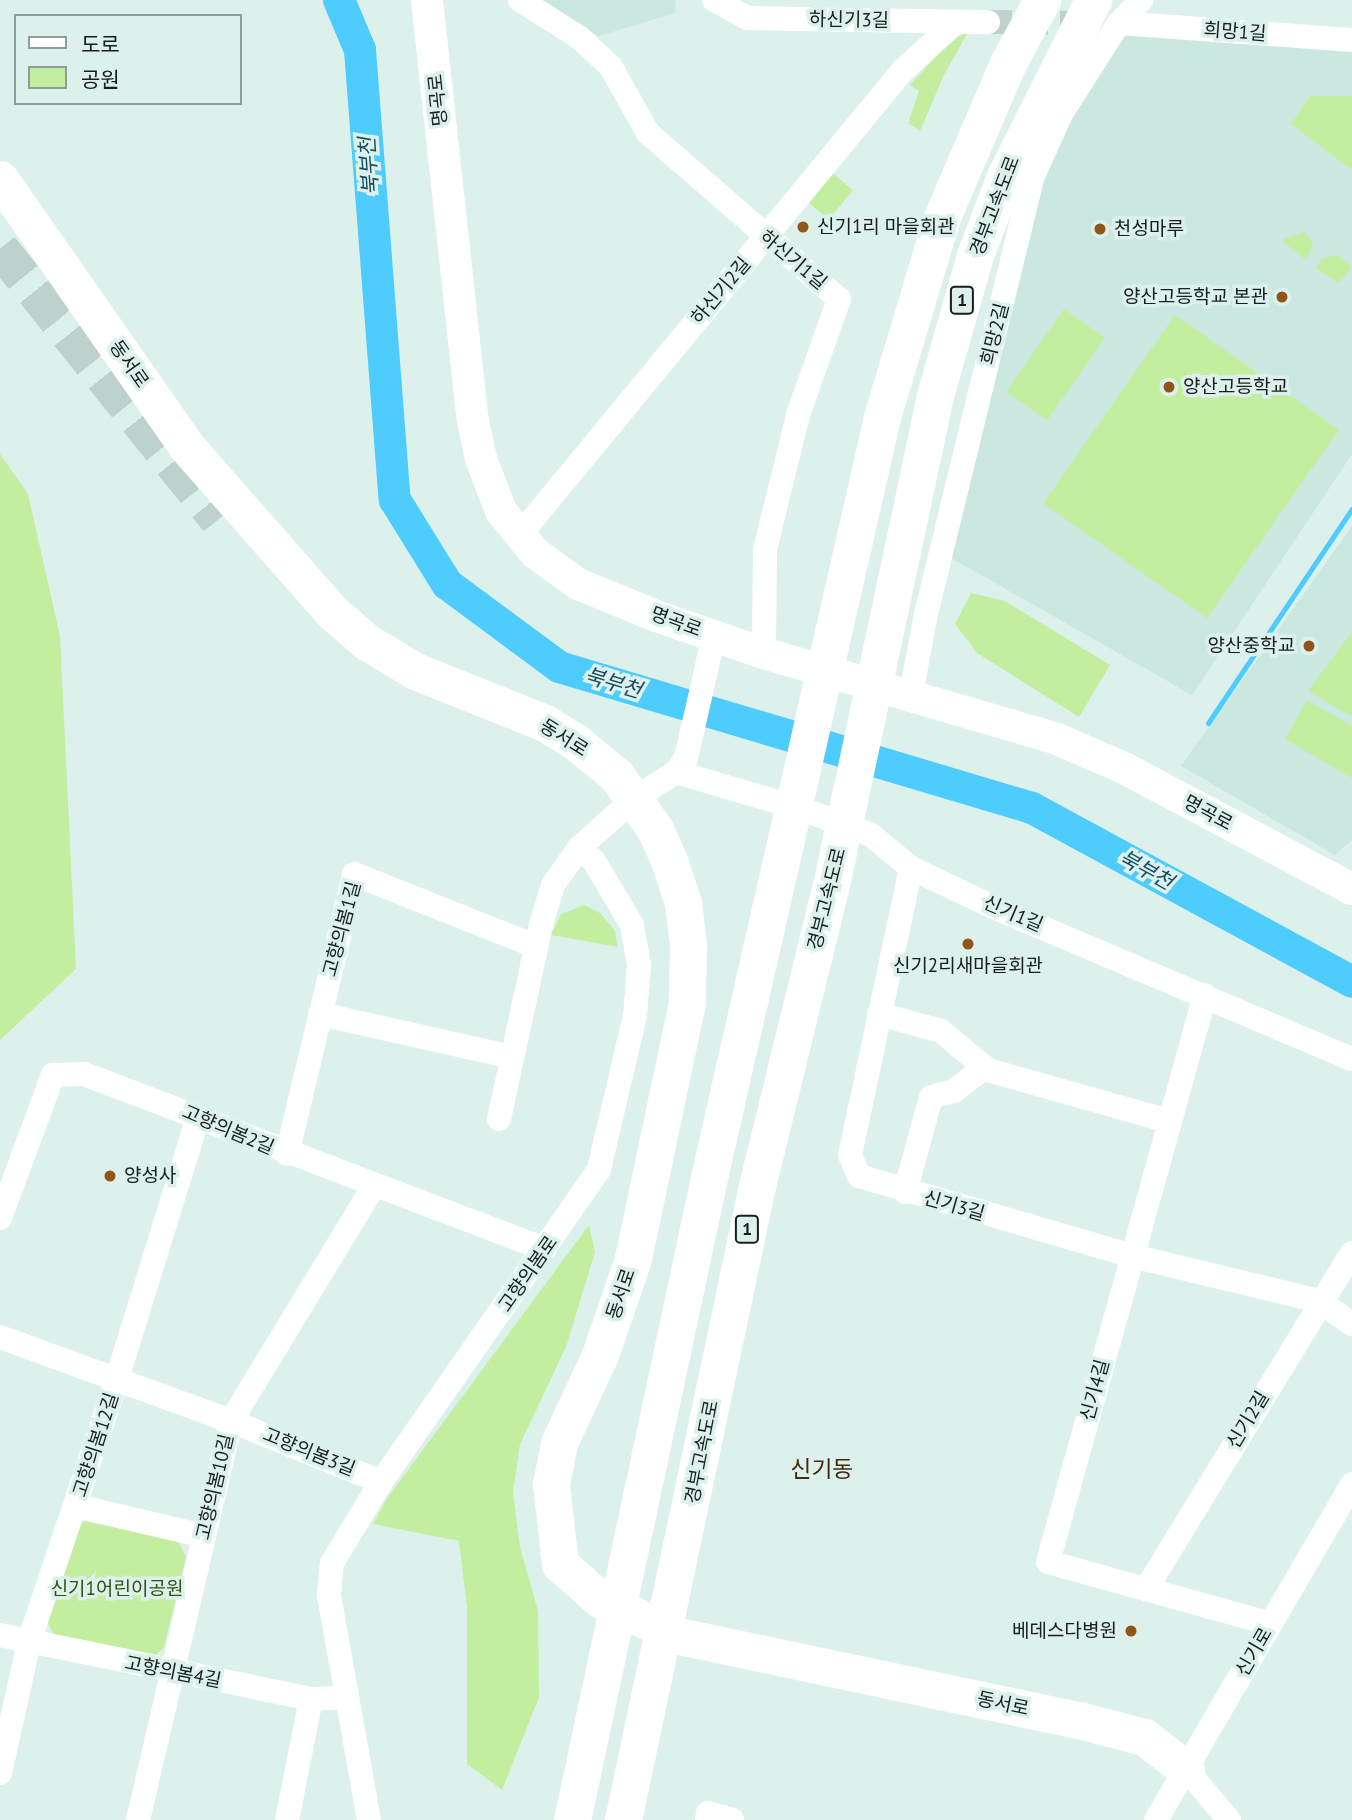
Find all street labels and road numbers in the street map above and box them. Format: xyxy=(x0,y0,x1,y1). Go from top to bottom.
street label: 하신기3길 xyxy=(809,8,889,32)
street label: 희망1길 xyxy=(1203,18,1267,46)
street label: 명곡로 xyxy=(424,73,452,127)
street label: 경부고속도로 xyxy=(966,153,1024,259)
street label: 하신기1길 xyxy=(755,225,831,295)
street label: 하신기2길 xyxy=(686,253,756,329)
road number: 1 xyxy=(950,286,974,314)
street label: 희망2길 xyxy=(976,301,1014,367)
street label: 동서로 xyxy=(105,336,153,392)
street label: 명곡로 xyxy=(647,602,705,642)
street label: 동서로 xyxy=(536,714,592,762)
street label: 명곡로 xyxy=(1179,791,1237,835)
street label: 경부고속도로 xyxy=(803,845,851,953)
street label: 고향의봄1길 xyxy=(318,879,366,979)
street label: 신기1길 xyxy=(980,891,1046,937)
street label: 고향의봄2길 xyxy=(179,1100,277,1160)
street label: 신기3길 xyxy=(921,1186,987,1226)
road number: 1 xyxy=(735,1214,759,1244)
street label: 고향의봄로 xyxy=(494,1232,562,1316)
street label: 동서로 xyxy=(602,1265,640,1323)
street label: 신기4길 xyxy=(1076,1357,1114,1423)
street label: 신기2길 xyxy=(1222,1387,1274,1453)
street label: 고향의봄12길 xyxy=(68,1390,124,1500)
street label: 경부고속도로 xyxy=(681,1398,723,1506)
street label: 고향의봄3길 xyxy=(259,1423,359,1481)
street label: 고향의봄10길 xyxy=(192,1432,238,1542)
street label: 신기로 xyxy=(1231,1624,1277,1680)
street label: 고향의봄4길 xyxy=(123,1651,223,1693)
street label: 동서로 xyxy=(975,1687,1031,1721)

